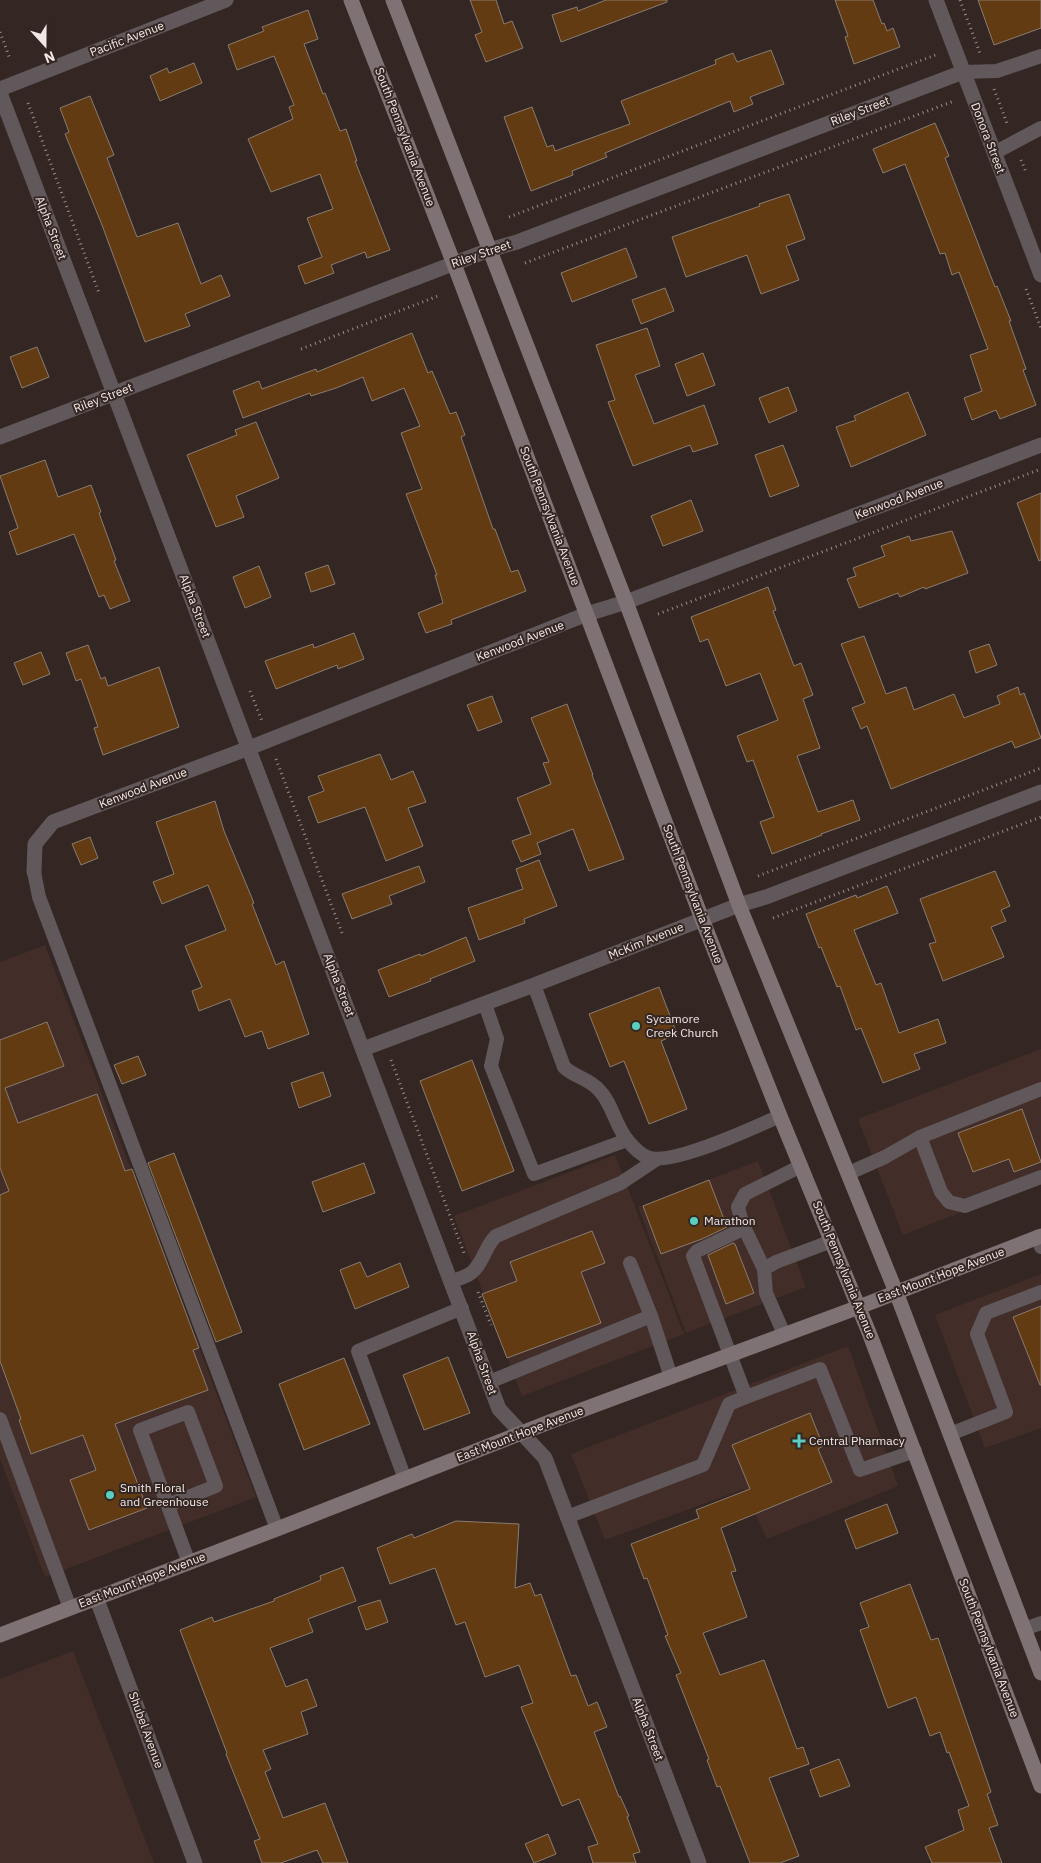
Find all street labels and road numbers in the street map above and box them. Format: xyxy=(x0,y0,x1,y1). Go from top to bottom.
street label: Pacific Avenue xyxy=(88,17,166,60)
street label: South Pennsylvania Avenue xyxy=(372,65,439,209)
street label: Riley Street xyxy=(828,92,892,129)
street label: Donora Street xyxy=(968,100,1009,175)
street label: Alpha Street xyxy=(32,194,70,262)
street label: Riley Street xyxy=(449,236,513,271)
street label: Riley Street xyxy=(71,379,135,416)
street label: South Pennsylvania Avenue xyxy=(517,444,584,588)
street label: Kenwood Avenue xyxy=(853,475,945,522)
street label: Alpha Street xyxy=(176,572,214,640)
street label: Kenwood Avenue xyxy=(474,617,566,664)
street label: Kenwood Avenue xyxy=(97,764,189,811)
street label: South Pennsylvania Avenue xyxy=(660,822,727,966)
street label: McKim Avenue xyxy=(606,918,686,962)
street label: Alpha Street xyxy=(320,951,358,1019)
street label: South Pennsylvania Avenue xyxy=(810,1199,879,1341)
street label: East Mount Hope Avenue xyxy=(875,1243,1007,1306)
street label: Alpha Street xyxy=(464,1329,501,1397)
street label: East Mount Hope Avenue xyxy=(454,1402,586,1465)
street label: East Mount Hope Avenue xyxy=(76,1548,208,1611)
street label: South Pennsylvania Avenue xyxy=(956,1576,1023,1720)
street label: Shubel Avenue xyxy=(126,1690,167,1771)
street label: Alpha Street xyxy=(629,1695,667,1763)

